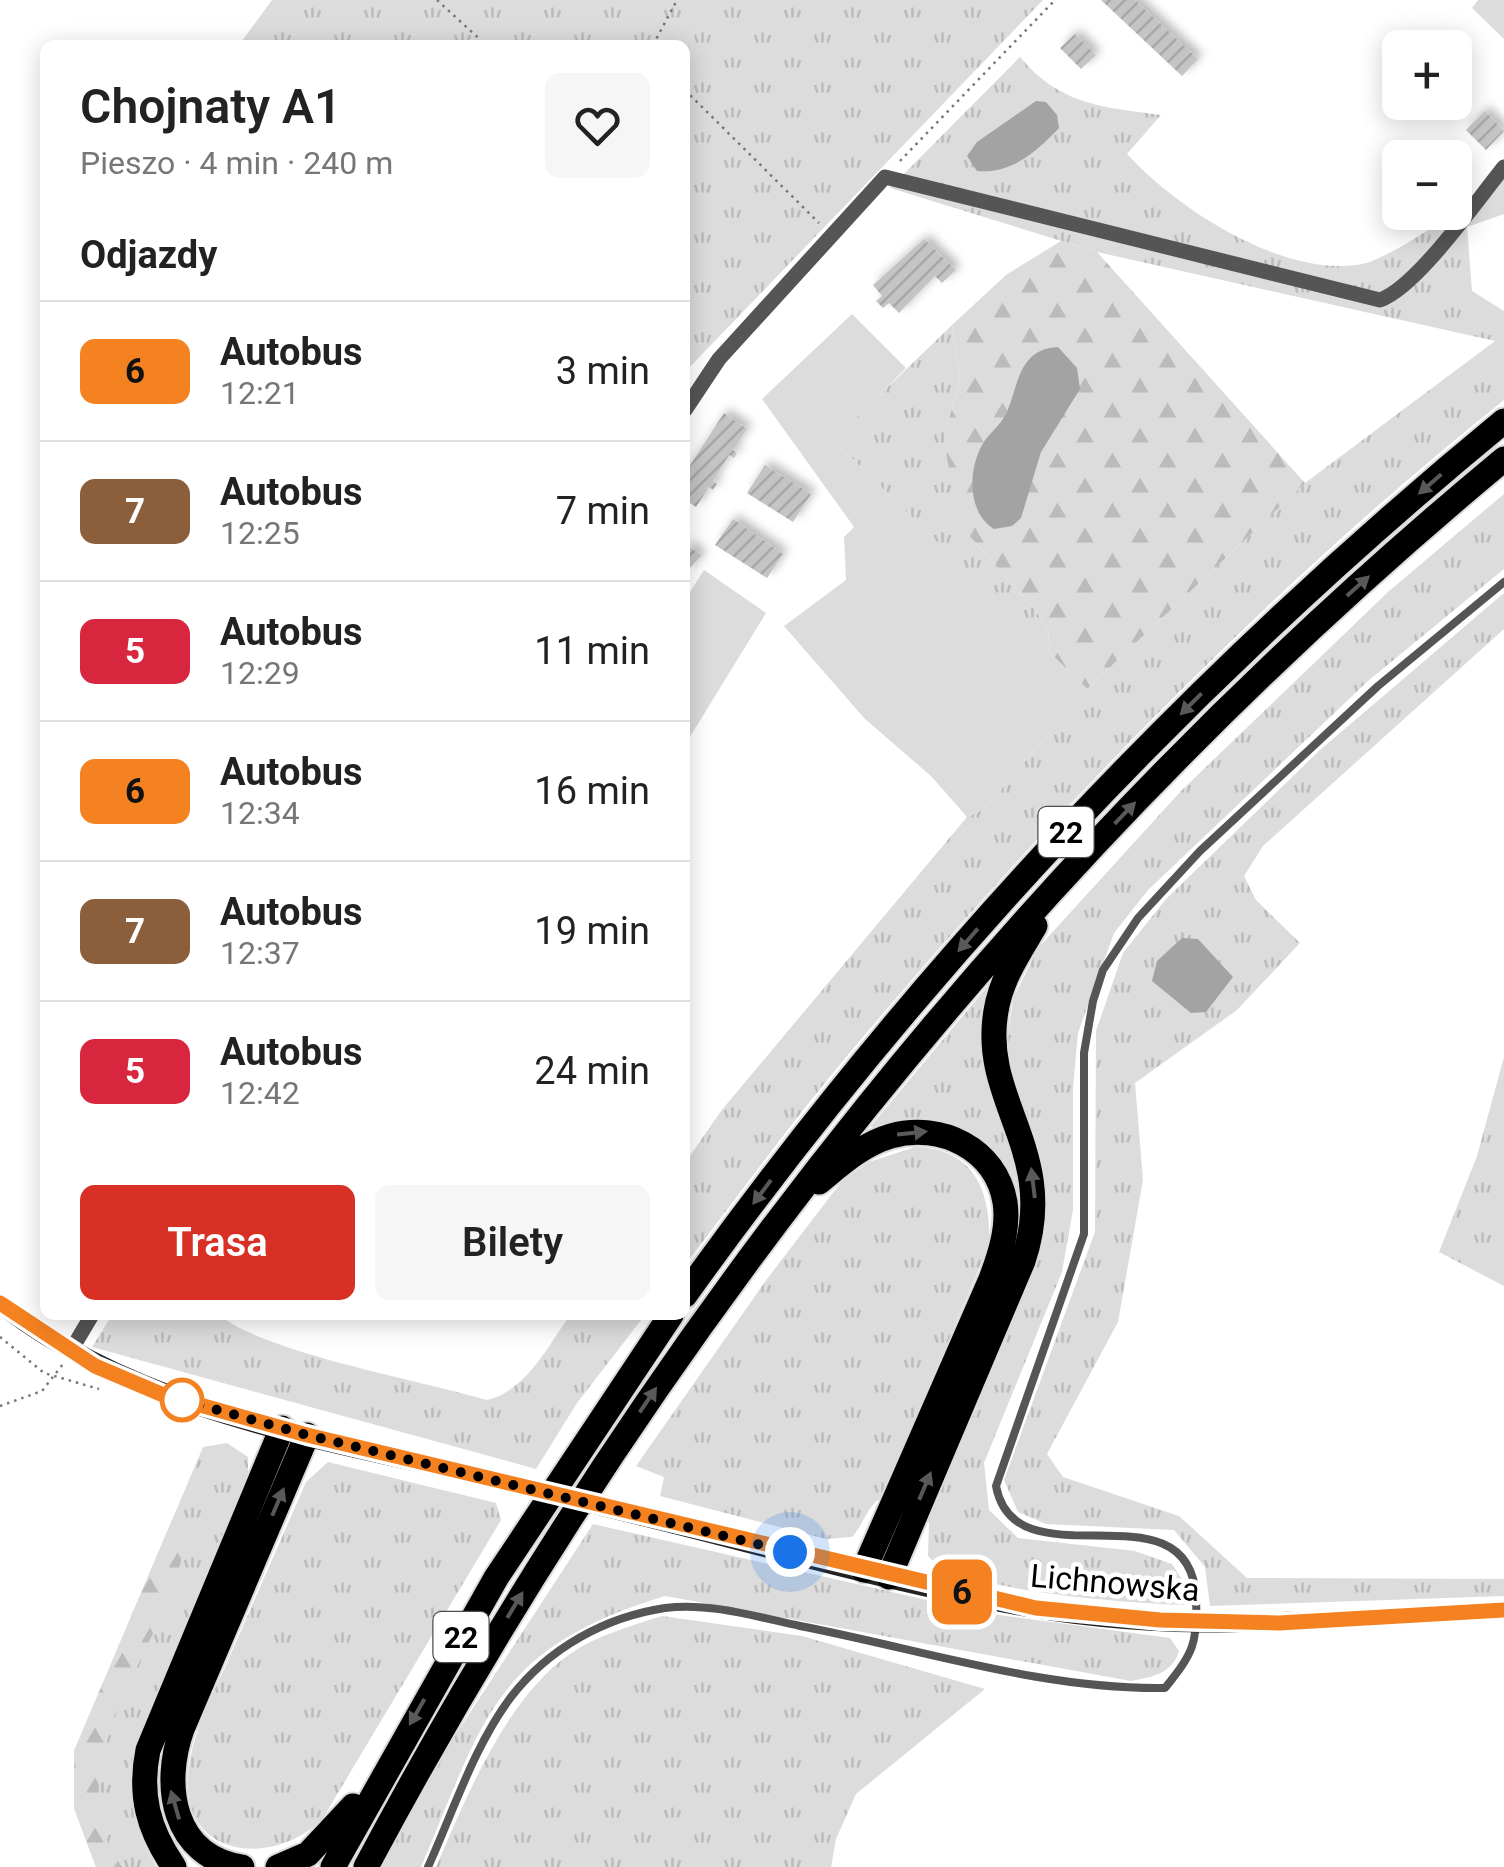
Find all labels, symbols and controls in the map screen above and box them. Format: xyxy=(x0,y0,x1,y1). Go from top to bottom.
map controls xyxy=(1382,30,1472,230)
button: + xyxy=(1382,30,1472,120)
button: heart xyxy=(545,73,650,178)
text: Chojnaty A1 xyxy=(80,78,342,135)
button: − xyxy=(1382,140,1472,230)
text: Pieszo · 4 min · 240 m xyxy=(80,144,393,182)
text: Odjazdy xyxy=(80,233,217,277)
text: Autobus xyxy=(220,330,363,374)
text: 3 min xyxy=(556,349,650,393)
text: 6 xyxy=(125,351,145,392)
text: 12:21 xyxy=(220,374,300,412)
text: Autobus xyxy=(220,470,363,514)
one-way arrow xyxy=(1417,472,1442,494)
text: 7 min xyxy=(556,489,650,533)
text: 7 xyxy=(125,491,145,532)
text: 12:25 xyxy=(220,514,300,552)
one-way arrow xyxy=(1345,576,1370,598)
text: Autobus xyxy=(220,610,363,654)
text: 11 min xyxy=(534,629,650,673)
text: 5 xyxy=(125,631,145,672)
text: 12:29 xyxy=(220,654,300,692)
one-way arrow xyxy=(1179,692,1203,715)
text: Autobus xyxy=(220,750,363,794)
text: 16 min xyxy=(534,769,650,813)
text: 6 xyxy=(125,771,145,812)
text: 12:34 xyxy=(220,794,300,832)
one-way arrow xyxy=(1113,802,1136,826)
road number: 22 xyxy=(1038,807,1094,857)
text: Autobus xyxy=(220,890,363,934)
text: 19 min xyxy=(534,909,650,953)
text: 7 xyxy=(125,911,145,952)
one-way arrow xyxy=(957,928,979,953)
text: 12:37 xyxy=(220,934,300,972)
text: Autobus xyxy=(220,1030,363,1074)
text: 24 min xyxy=(534,1049,650,1093)
text: 5 xyxy=(125,1051,145,1092)
text: 12:42 xyxy=(220,1074,300,1112)
one-way arrow xyxy=(896,1125,928,1141)
one-way arrow xyxy=(1024,1167,1040,1199)
one-way arrow xyxy=(751,1178,772,1204)
button: Trasa xyxy=(80,1185,355,1300)
button: Bilety xyxy=(375,1185,650,1300)
unlabelled marker xyxy=(161,1379,203,1421)
one-way arrow xyxy=(638,1387,656,1414)
one-way arrow xyxy=(917,1471,933,1501)
one-way arrow xyxy=(271,1487,287,1517)
your location xyxy=(765,1527,815,1577)
street label: Lichnowska xyxy=(1029,1557,1201,1609)
line badge: 6 xyxy=(930,1560,994,1624)
text: 6 xyxy=(952,1572,972,1613)
one-way arrow xyxy=(506,1591,524,1619)
road number: 22 xyxy=(434,1612,488,1662)
one-way arrow xyxy=(409,1698,427,1726)
one-way arrow xyxy=(167,1790,183,1821)

